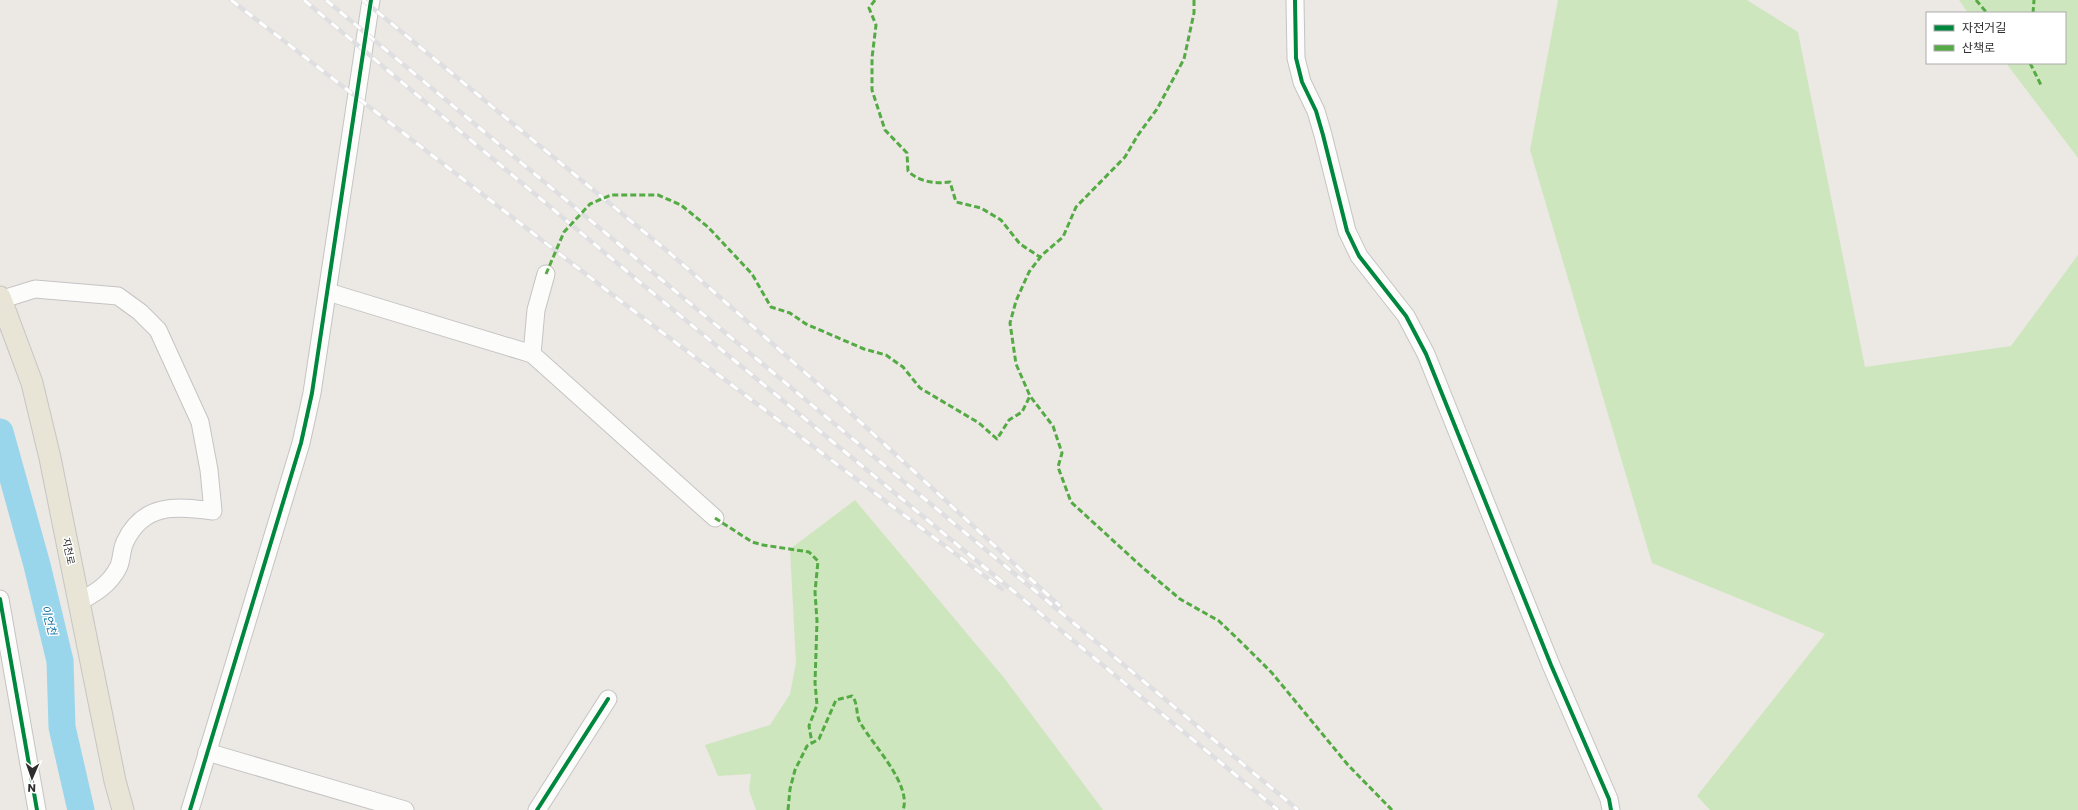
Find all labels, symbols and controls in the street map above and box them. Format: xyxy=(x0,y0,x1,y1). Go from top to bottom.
legend xyxy=(1926,12,2066,64)
text: 자전거길 xyxy=(1962,19,2006,36)
text: 산책로 xyxy=(1962,39,1995,56)
street label: 지천로 xyxy=(59,536,79,566)
water label: 이언천 xyxy=(37,603,61,639)
north arrow xyxy=(12,758,52,798)
text: N xyxy=(27,780,36,796)

